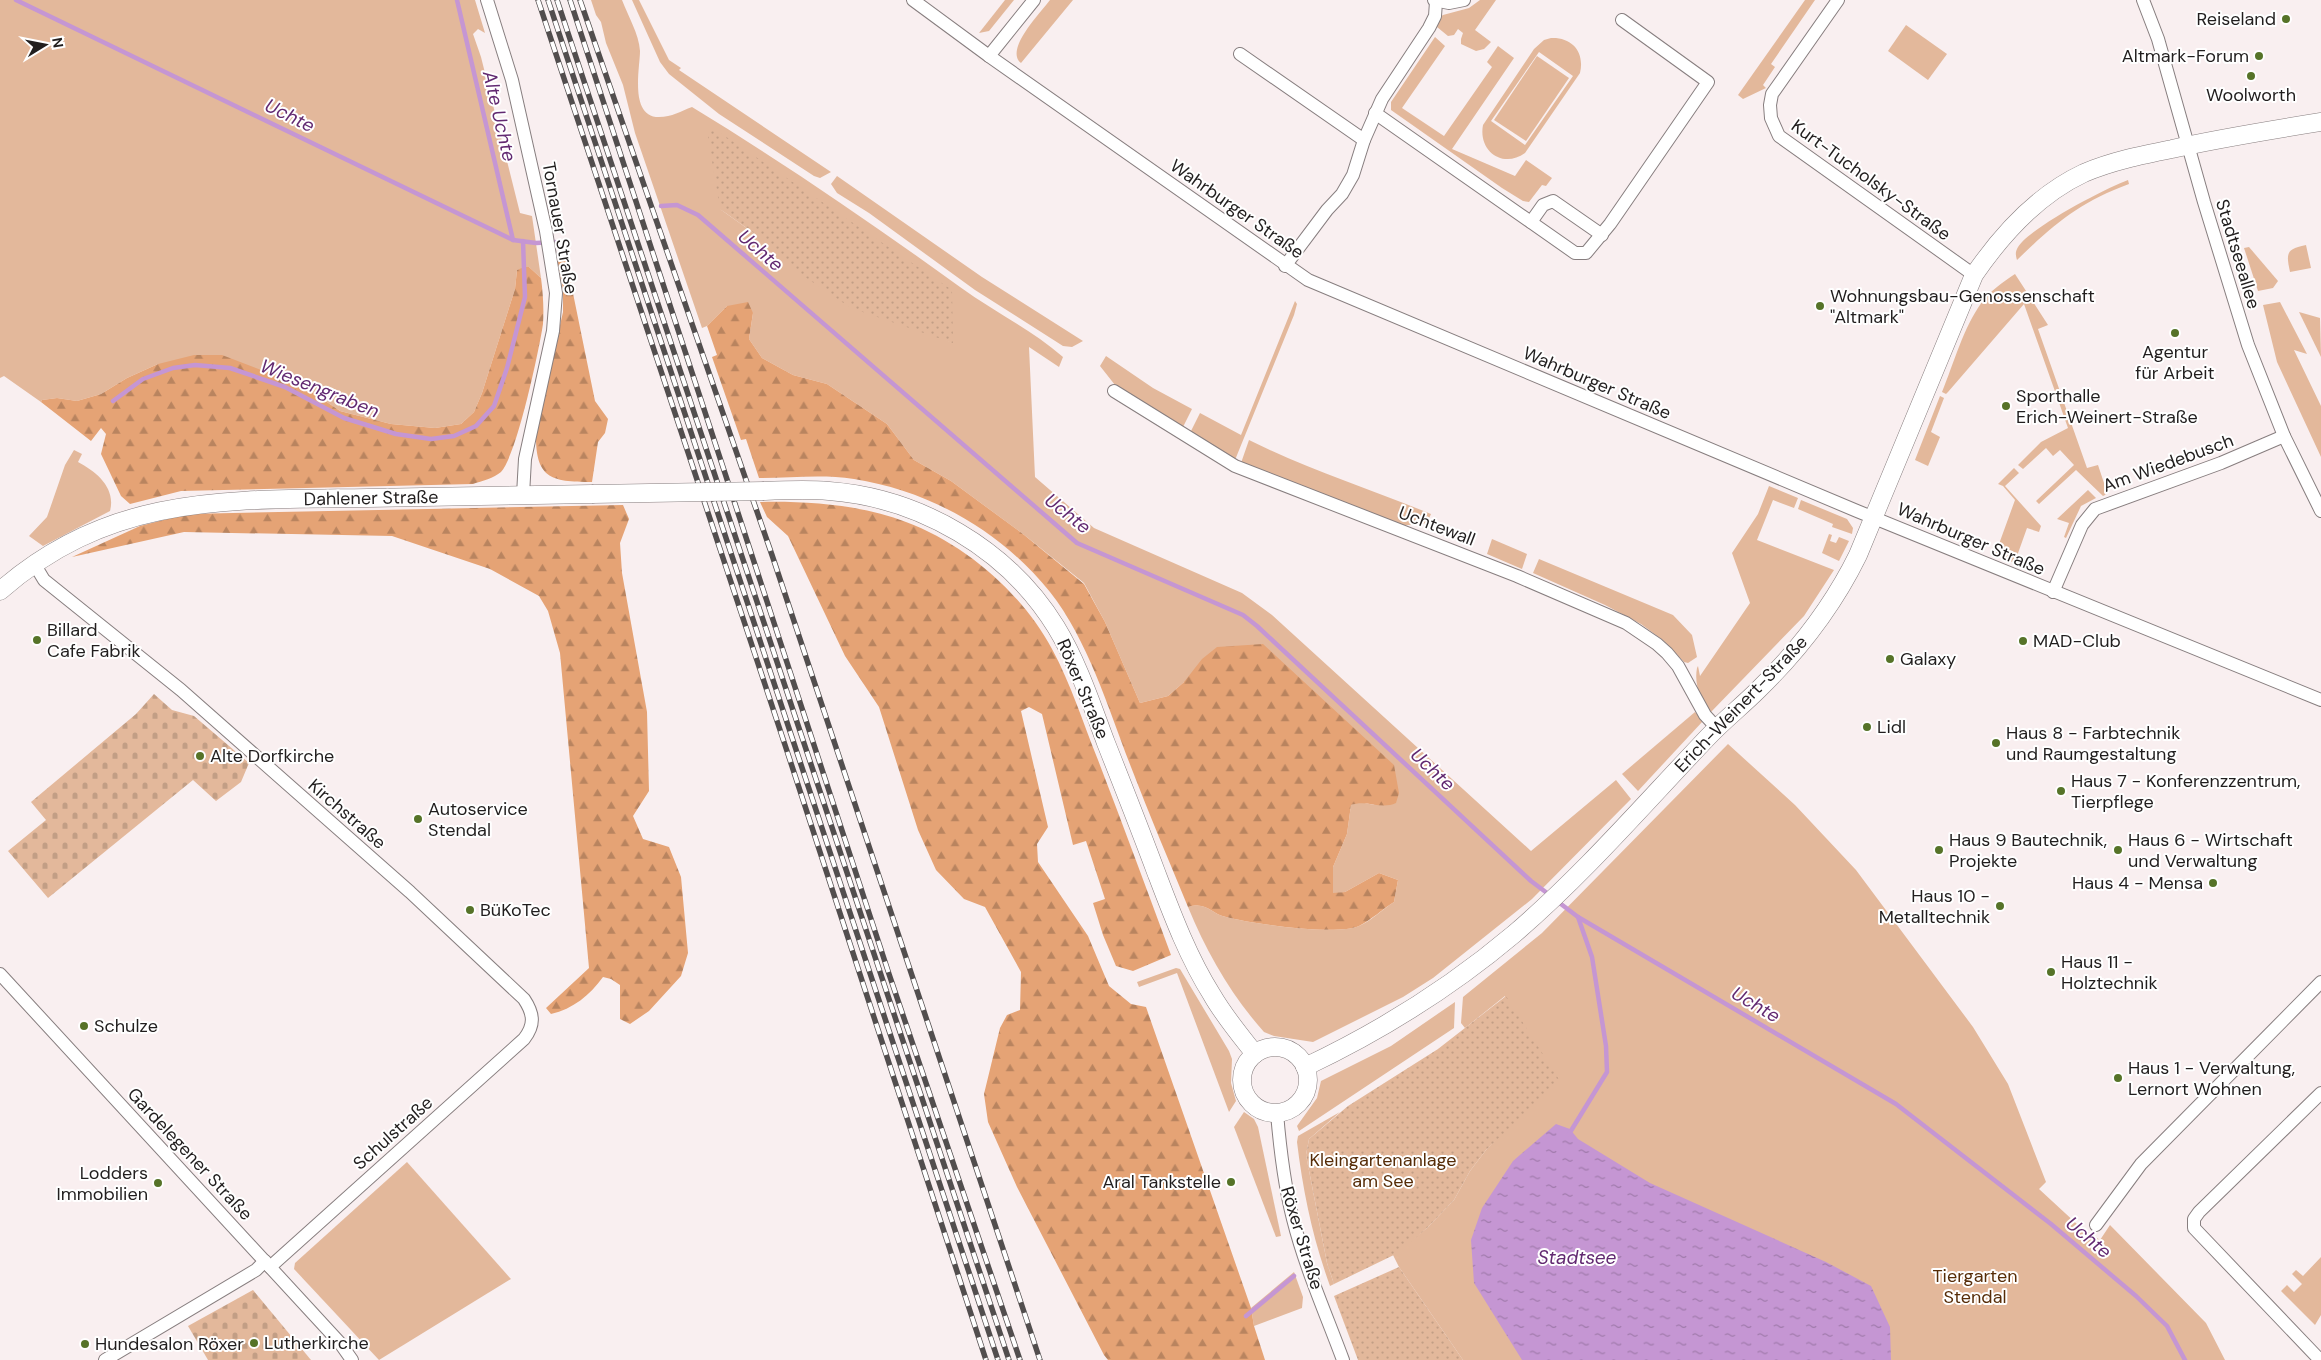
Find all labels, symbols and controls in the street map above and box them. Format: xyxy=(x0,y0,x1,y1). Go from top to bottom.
place label: Reiseland xyxy=(2197,7,2276,31)
marker: Reiseland xyxy=(2280,13,2292,25)
north arrow xyxy=(20,20,70,70)
text: N xyxy=(48,36,68,49)
place label: Altmark-Forum xyxy=(2122,44,2249,68)
marker: Altmark-Forum xyxy=(2253,50,2265,62)
water label: Alte Uchte xyxy=(477,67,522,164)
marker: Woolworth xyxy=(2245,70,2257,82)
place label: Woolworth xyxy=(2206,83,2296,107)
water label: Uchte xyxy=(261,93,319,138)
street label: Kurt-Tucholsky-Straße xyxy=(1786,114,1956,246)
street label: Wahrburger Straße xyxy=(1165,154,1309,264)
street label: Tornauer Straße xyxy=(537,160,583,296)
street label: Stadtseeallee xyxy=(2210,196,2266,312)
water label: Uchte xyxy=(733,224,789,277)
place label: Wohnungsbau-Genossenschaft "Altmark" xyxy=(1830,284,2095,329)
marker: Wohnungsbau-Genossenschaft "Altmark" xyxy=(1814,300,1826,312)
marker: Agentur für Arbeit xyxy=(2169,327,2181,339)
place label: Agentur für Arbeit xyxy=(2135,340,2215,385)
street label: Wahrburger Straße xyxy=(1519,341,1675,425)
water label: Wiesengraben xyxy=(257,353,383,424)
place label: Sporthalle Erich-Weinert-Straße xyxy=(2016,384,2198,429)
marker: Sporthalle Erich-Weinert-Straße xyxy=(2000,400,2012,412)
street label: Am Wiedebusch xyxy=(2099,428,2237,498)
street label: Dahlener Straße xyxy=(304,485,438,511)
water label: Uchte xyxy=(1039,487,1096,539)
street label: Wahrburger Straße xyxy=(1893,497,2049,581)
street label: Uchtewall xyxy=(1395,500,1479,552)
place label: Billard Cafe Fabrik xyxy=(47,618,141,663)
place label: MAD-Club xyxy=(2033,629,2121,653)
street label: Erich-Weinert-Straße xyxy=(1669,630,1813,778)
marker: Billard Cafe Fabrik xyxy=(31,634,43,646)
street label: Röxer Straße xyxy=(1051,635,1115,743)
marker: MAD-Club xyxy=(2017,635,2029,647)
place label: Galaxy xyxy=(1900,647,1956,671)
marker: Galaxy xyxy=(1884,653,1896,665)
place label: Lidl xyxy=(1877,715,1906,739)
marker: Lidl xyxy=(1861,721,1873,733)
place label: Haus 8 - Farbtechnik und Raumgestaltung xyxy=(2006,721,2180,766)
marker: Haus 8 - Farbtechnik und Raumgestaltung xyxy=(1990,737,2002,749)
water label: Uchte xyxy=(1405,742,1460,796)
place label: Alte Dorfkirche xyxy=(210,744,334,768)
marker: Alte Dorfkirche xyxy=(194,750,206,762)
place label: Haus 7 - Konferenzzentrum, Tierpflege xyxy=(2071,769,2300,814)
street label: Kirchstraße xyxy=(303,774,391,854)
marker: Haus 7 - Konferenzzentrum, Tierpflege xyxy=(2055,785,2067,797)
place label: Autoservice Stendal xyxy=(428,797,528,842)
marker: Autoservice Stendal xyxy=(412,813,424,825)
place label: Haus 9 Bautechnik, Projekte xyxy=(1949,828,2107,873)
place label: Haus 6 - Wirtschaft und Verwaltung xyxy=(2128,828,2293,873)
marker: Haus 9 Bautechnik, Projekte xyxy=(1933,844,1945,856)
marker: Haus 6 - Wirtschaft und Verwaltung xyxy=(2112,844,2124,856)
place label: Haus 4 - Mensa xyxy=(2072,871,2203,895)
marker: Haus 4 - Mensa xyxy=(2207,877,2219,889)
place label: Haus 10 - Metalltechnik xyxy=(1879,884,1990,929)
place label: BüKoTec xyxy=(480,898,551,922)
marker: Haus 10 - Metalltechnik xyxy=(1994,900,2006,912)
marker: BüKoTec xyxy=(464,904,476,916)
place label: Haus 11 - Holztechnik xyxy=(2061,950,2158,995)
marker: Haus 11 - Holztechnik xyxy=(2045,966,2057,978)
water label: Uchte xyxy=(1727,981,1785,1028)
place label: Schulze xyxy=(94,1014,158,1038)
marker: Schulze xyxy=(78,1020,90,1032)
place label: Haus 1 - Verwaltung, Lernort Wohnen xyxy=(2128,1056,2295,1101)
marker: Haus 1 - Verwaltung, Lernort Wohnen xyxy=(2112,1072,2124,1084)
street label: Gardelegener Straße xyxy=(122,1082,258,1226)
street label: Schulstraße xyxy=(348,1091,438,1175)
park label: Kleingartenanlage am See xyxy=(1309,1148,1457,1193)
place label: Lodders Immobilien xyxy=(57,1161,148,1206)
place label: Aral Tankstelle xyxy=(1102,1170,1221,1194)
marker: Aral Tankstelle xyxy=(1225,1176,1237,1188)
marker: Lodders Immobilien xyxy=(152,1177,164,1189)
street label: Röxer Straße xyxy=(1275,1184,1329,1292)
water label: Uchte xyxy=(2061,1211,2117,1264)
water label: Stadtsee xyxy=(1538,1245,1617,1270)
park label: Tiergarten Stendal xyxy=(1933,1264,2017,1309)
place label: Lutherkirche xyxy=(264,1331,369,1355)
place label: Hundesalon Röxer xyxy=(95,1332,244,1356)
marker: Lutherkirche xyxy=(248,1337,260,1349)
marker: Hundesalon Röxer xyxy=(79,1338,91,1350)

